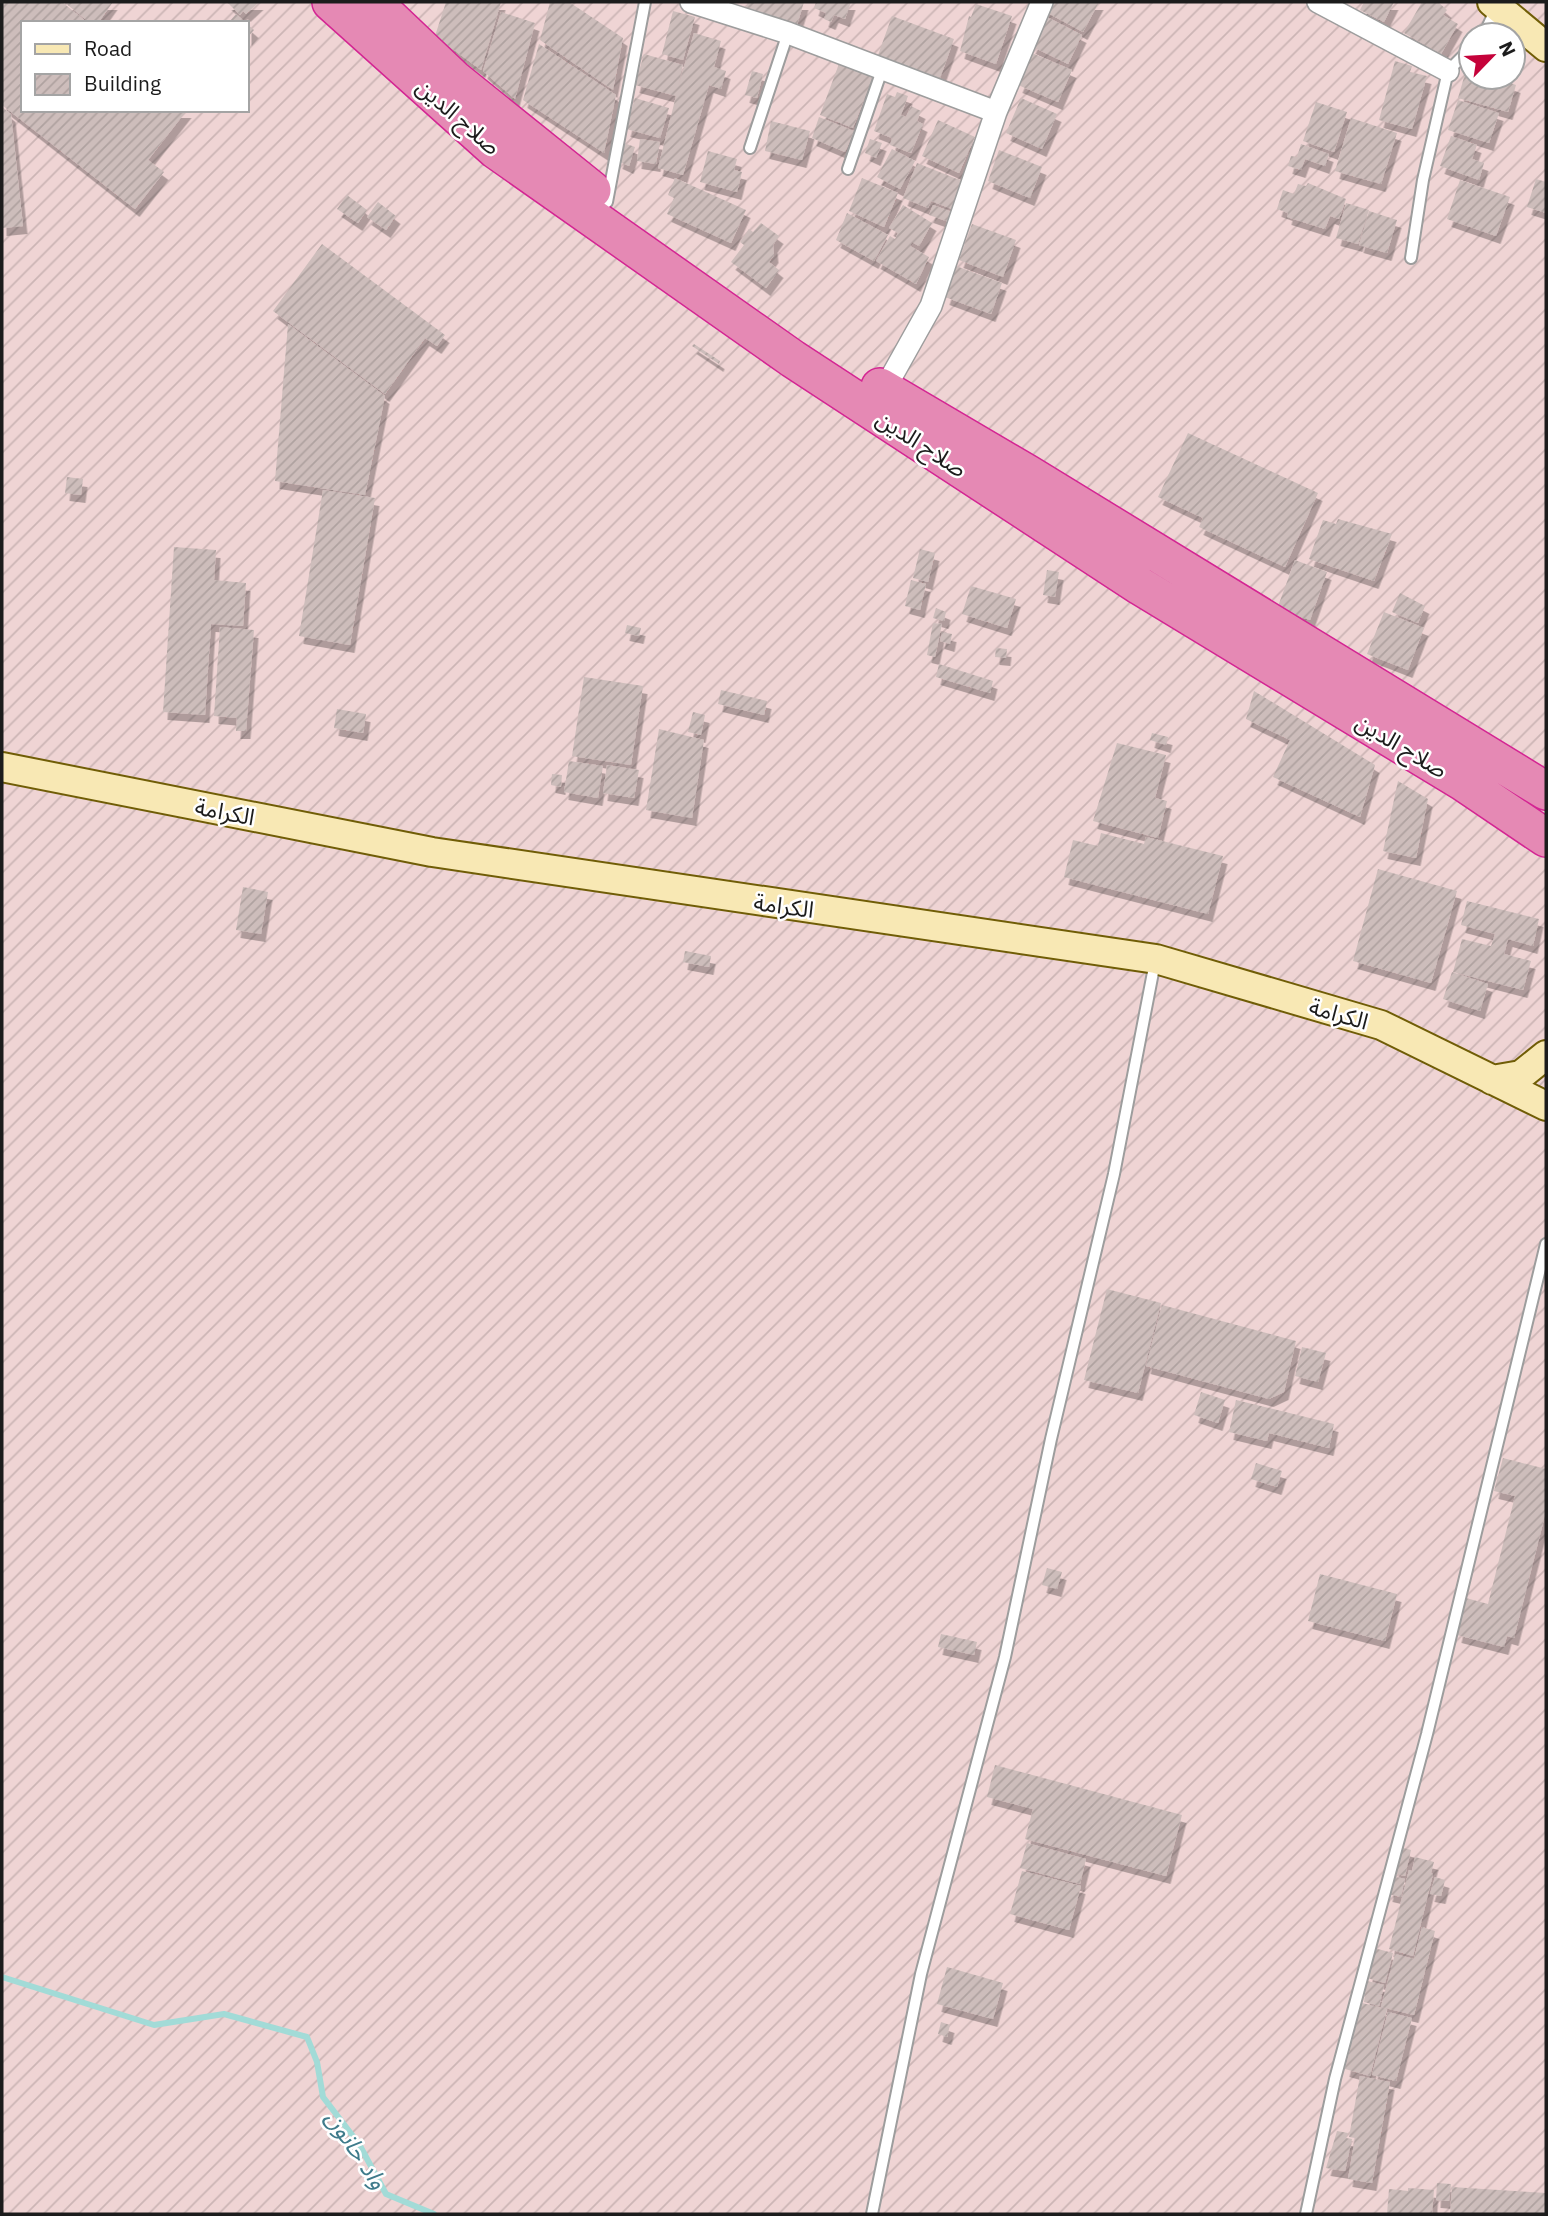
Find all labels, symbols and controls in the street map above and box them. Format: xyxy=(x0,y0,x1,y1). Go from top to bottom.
legend xyxy=(21,21,248,112)
north arrow xyxy=(1457,21,1527,91)
text: Road xyxy=(84,34,132,62)
text: N xyxy=(1494,38,1521,60)
text: Building xyxy=(84,69,161,97)
street label: صلاح الدين xyxy=(409,71,507,163)
street label: صلاح الدين xyxy=(869,403,973,486)
street label: صلاح الدين xyxy=(1349,706,1453,787)
street label: الكرامة xyxy=(192,791,258,831)
street label: الكرامة xyxy=(752,886,816,924)
street label: الكرامة xyxy=(1306,990,1372,1036)
water label: واد حانون xyxy=(319,2103,395,2195)

